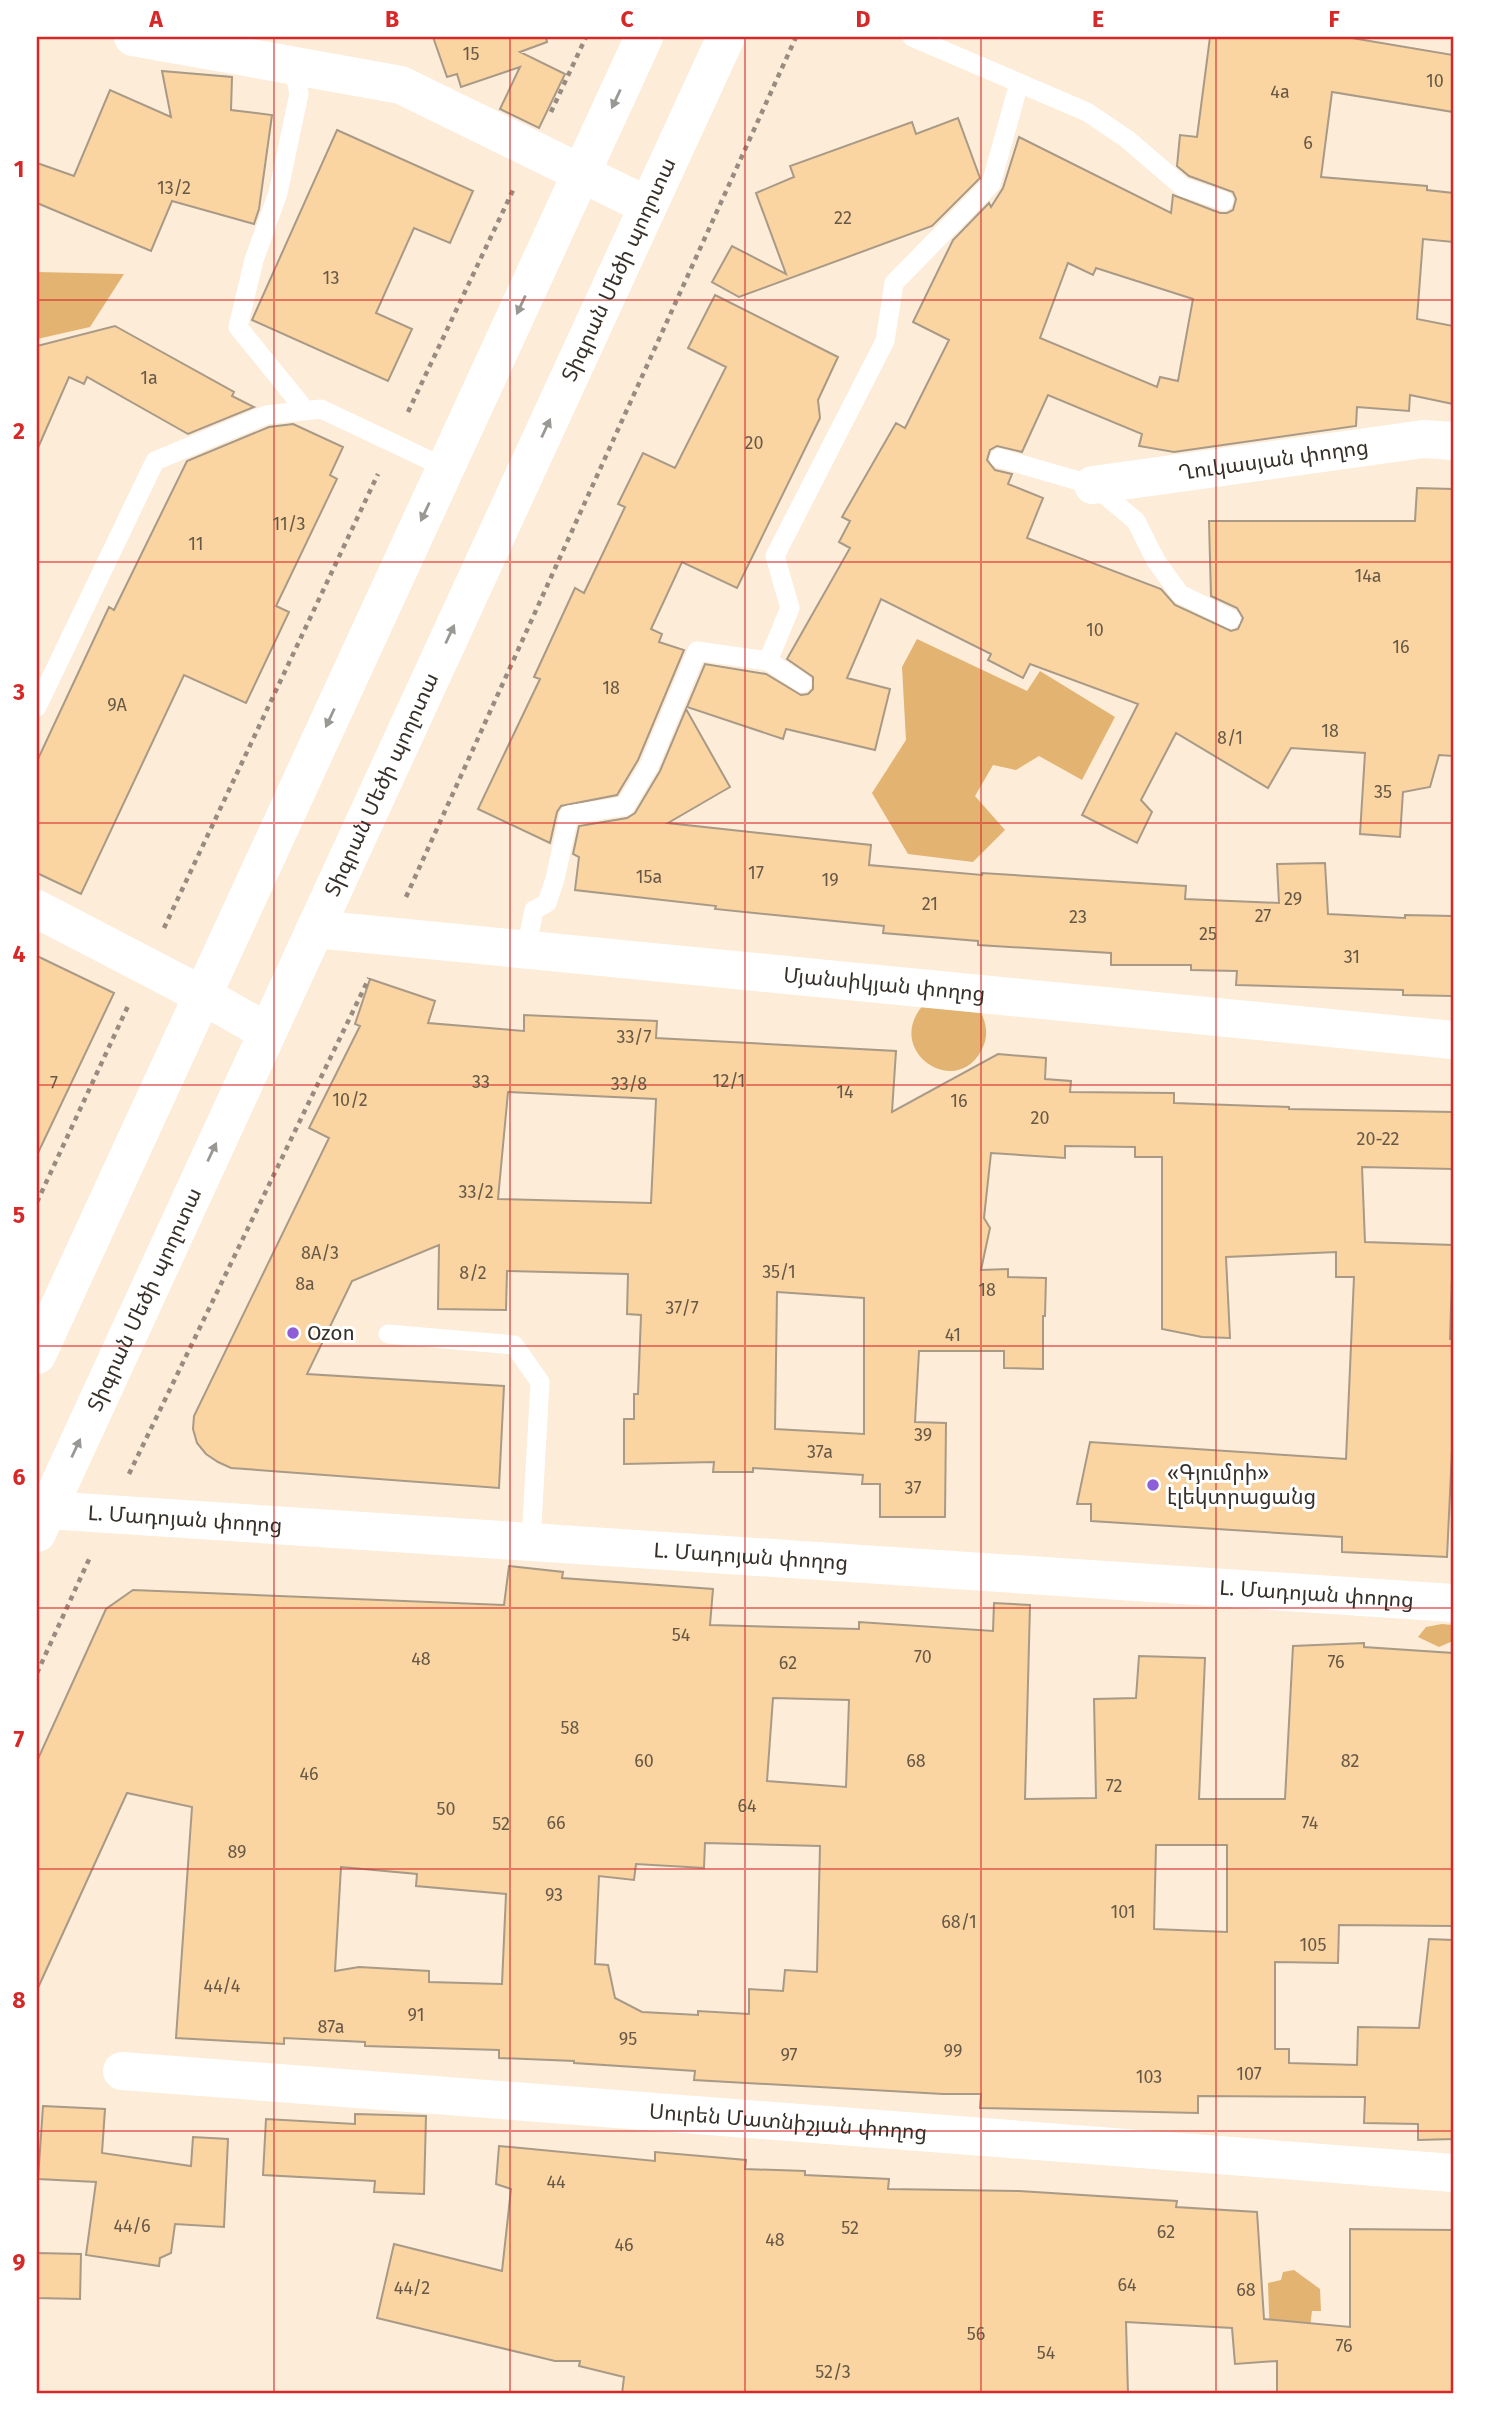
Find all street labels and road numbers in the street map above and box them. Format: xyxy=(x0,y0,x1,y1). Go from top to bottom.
street label: Տիգրան Մեծի պողոտա xyxy=(556,154,682,386)
street label: Ղուկասյան փողոց xyxy=(1176,434,1370,486)
street label: Տիգրան Մեծի պողոտա xyxy=(319,669,444,901)
street label: Մյանսիկյան փողոց xyxy=(782,962,986,1007)
street label: Տիգրան Մեծի պողոտա xyxy=(82,1184,207,1416)
street label: L. Մադոյան փողոց xyxy=(87,1500,283,1539)
street label: L. Մադոյան փողոց xyxy=(652,1537,849,1576)
street label: L. Մադոյան փողոց xyxy=(1218,1575,1415,1613)
street label: Սուրեն Մատնիշյան փողոց xyxy=(648,2098,928,2146)

